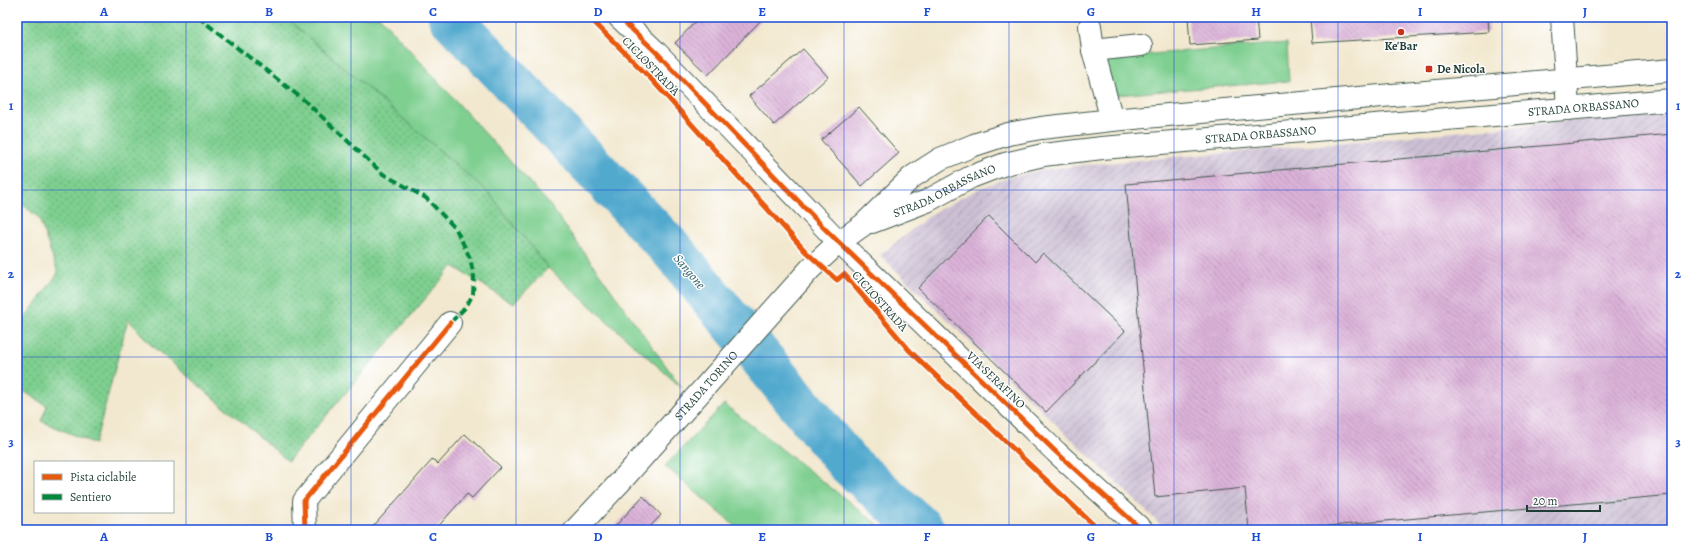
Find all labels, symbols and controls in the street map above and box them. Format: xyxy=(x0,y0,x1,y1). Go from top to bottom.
text: A xyxy=(99,3,109,20)
text: B xyxy=(265,3,273,20)
text: C xyxy=(429,3,437,20)
text: D xyxy=(593,3,603,20)
text: E xyxy=(758,3,766,20)
text: F xyxy=(924,3,931,20)
text: G xyxy=(1087,3,1095,20)
text: H xyxy=(1251,3,1261,20)
text: I xyxy=(1418,3,1423,20)
text: J xyxy=(1583,3,1587,20)
marker: Ke'Bar xyxy=(1396,27,1406,37)
street label: CICLOSTRADA xyxy=(619,33,684,100)
place label: Ke'Bar xyxy=(1385,38,1418,54)
place label: De Nicola xyxy=(1437,61,1485,77)
marker: De Nicola xyxy=(1424,64,1434,74)
street label: STRADA ORBASSANO xyxy=(1527,95,1640,120)
text: 1 xyxy=(9,97,14,114)
text: 1 xyxy=(1676,97,1681,114)
street label: STRADA ORBASSANO xyxy=(1204,122,1317,147)
street label: STRADA ORBASSANO xyxy=(891,160,998,221)
water label: Sangone xyxy=(670,250,710,293)
text: 2 xyxy=(8,265,15,282)
text: 2 xyxy=(1675,265,1682,282)
street label: CICLOSTRADA xyxy=(849,267,912,335)
street label: STRADA TORINO xyxy=(671,347,741,424)
street label: VIA SERAFINO xyxy=(962,347,1029,412)
text: 3 xyxy=(8,433,14,450)
text: 3 xyxy=(1675,433,1681,450)
legend xyxy=(34,461,174,513)
text: Pista ciclabile xyxy=(70,469,137,485)
scale bar xyxy=(1527,487,1600,513)
text: Sentiero xyxy=(70,489,111,505)
text: 20 m xyxy=(1533,493,1557,509)
text: A xyxy=(99,528,109,545)
text: B xyxy=(265,528,273,545)
text: C xyxy=(429,528,437,545)
text: D xyxy=(593,528,603,545)
text: E xyxy=(758,528,766,545)
text: F xyxy=(924,528,931,545)
text: G xyxy=(1087,528,1095,545)
text: H xyxy=(1251,528,1261,545)
text: I xyxy=(1418,528,1423,545)
text: J xyxy=(1583,528,1587,545)

